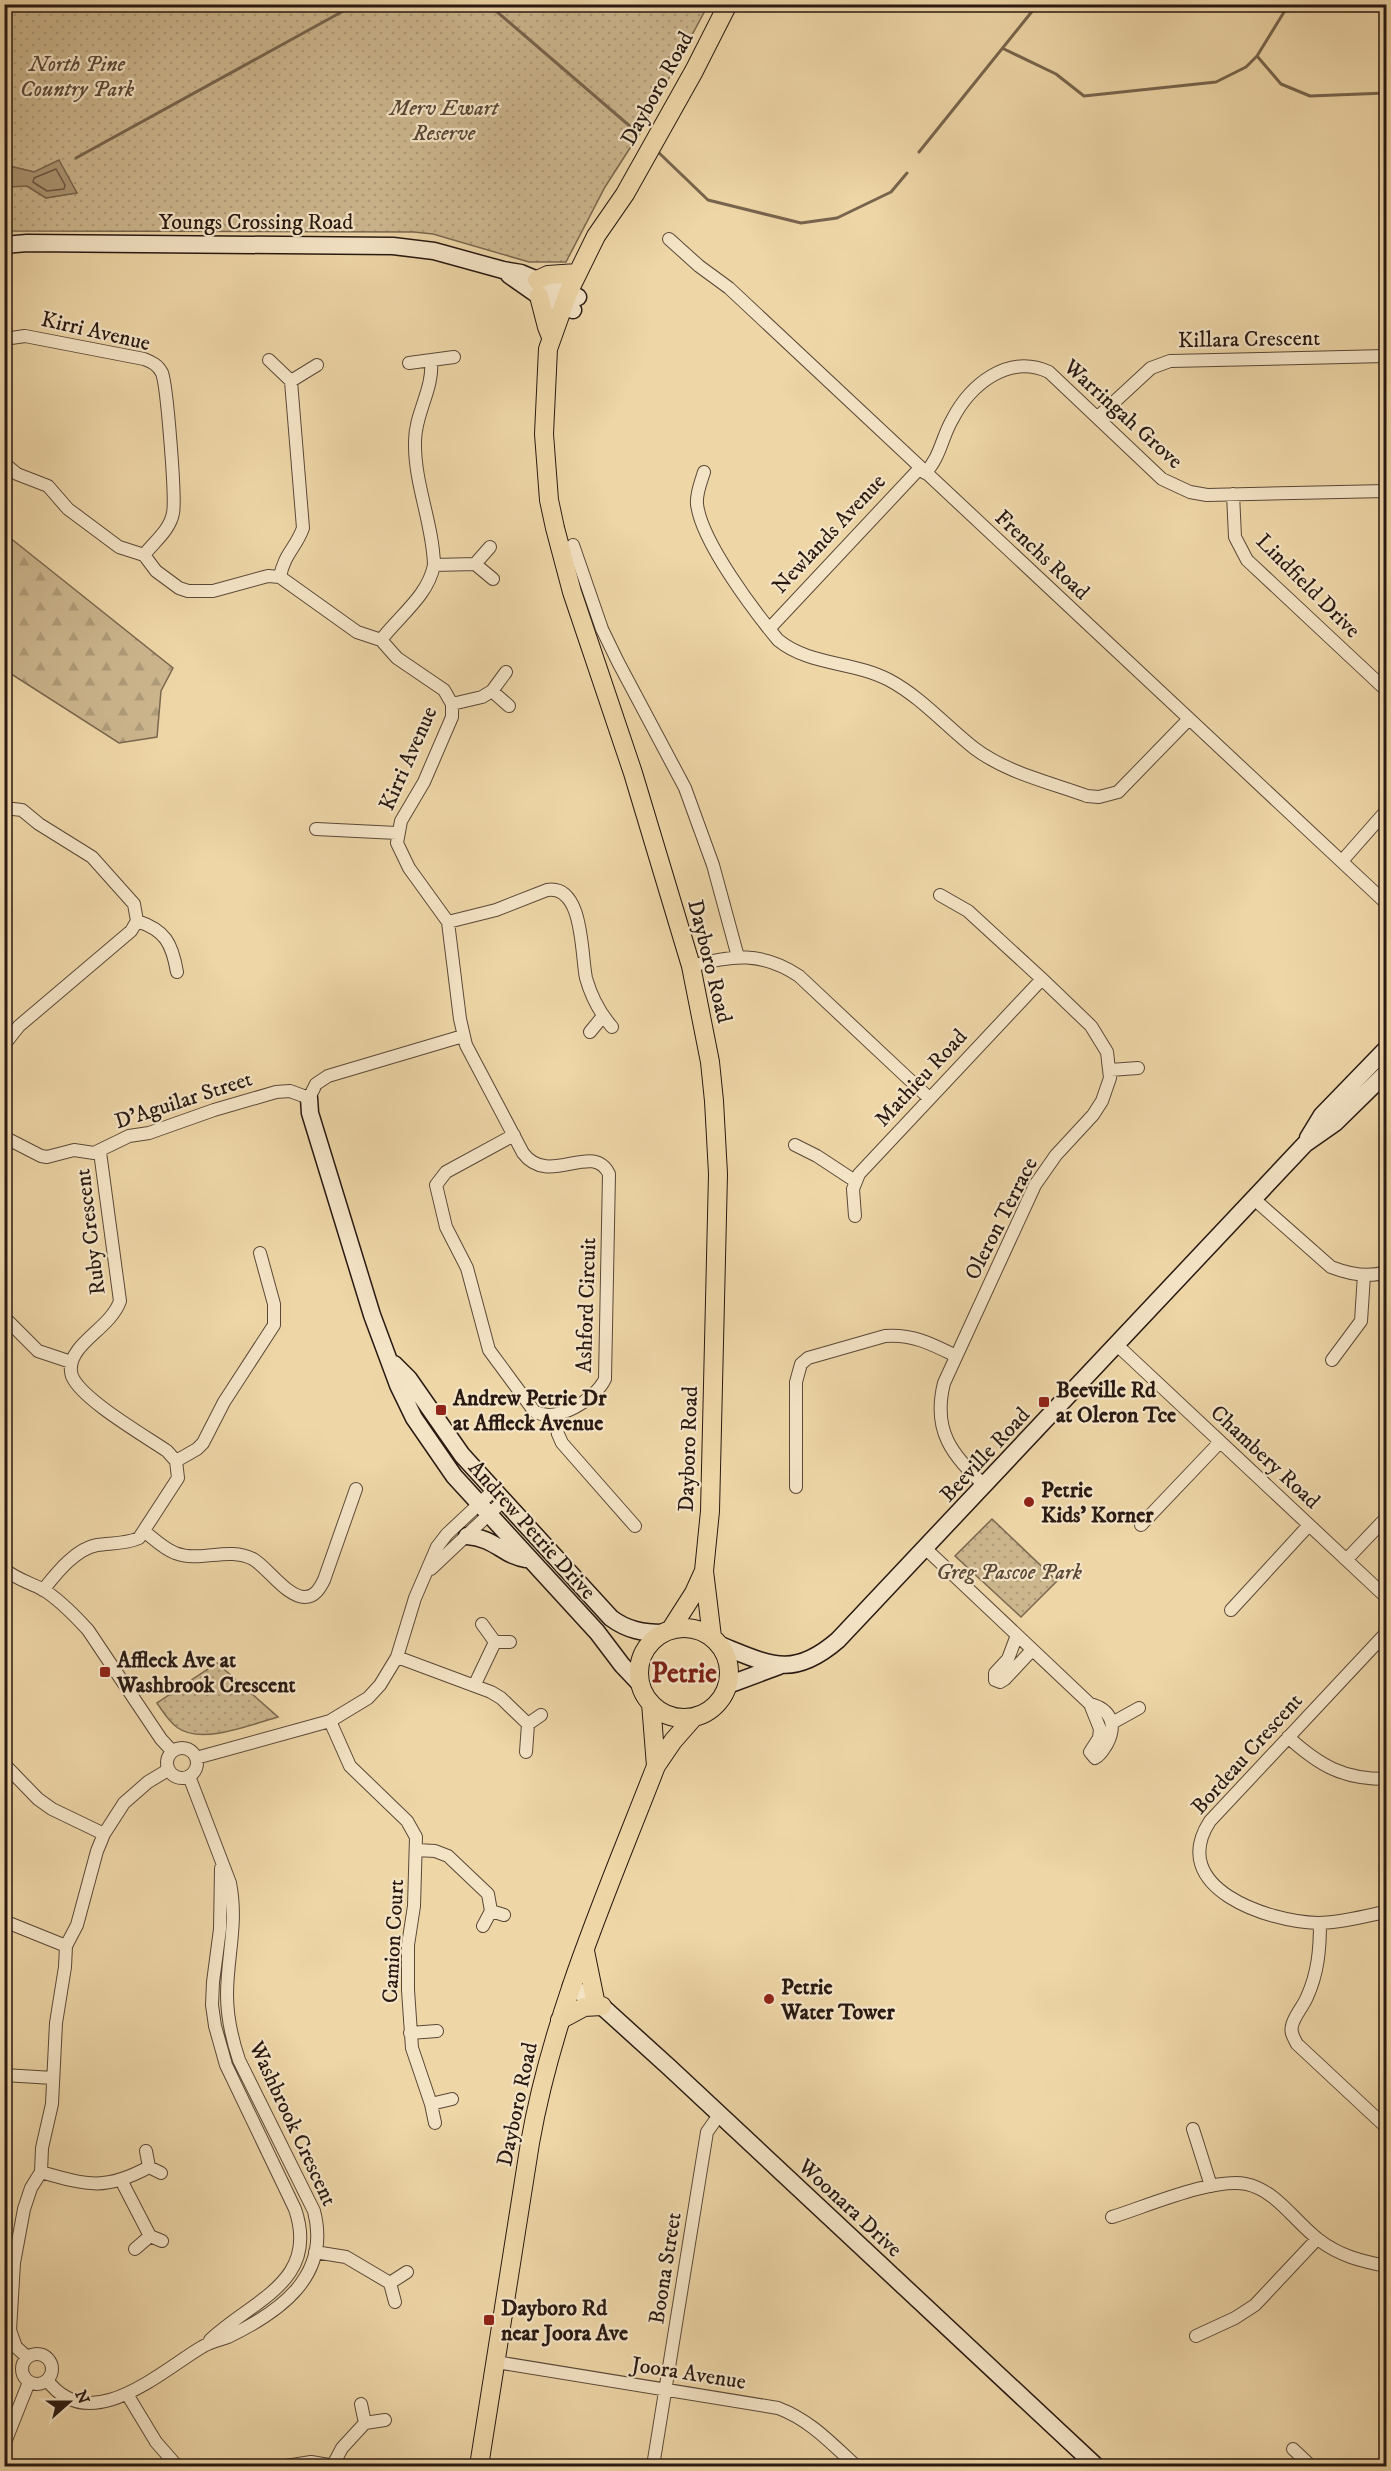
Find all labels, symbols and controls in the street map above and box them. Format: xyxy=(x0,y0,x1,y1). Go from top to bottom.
street label: Dayboro Road xyxy=(615,27,700,150)
park label: North Pine Country Park xyxy=(20,51,135,103)
park label: Merv Ewart Reserve xyxy=(388,95,499,147)
street label: Youngs Crossing Road xyxy=(159,209,353,236)
street label: Kirri Avenue xyxy=(38,306,153,357)
street label: Killara Crescent xyxy=(1178,325,1320,354)
street label: Warringah Grove xyxy=(1057,353,1188,475)
street label: Newlands Avenue xyxy=(767,468,892,600)
street label: Frenchs Road xyxy=(989,504,1095,606)
street label: Lindfield Drive xyxy=(1250,528,1366,644)
street label: Kirri Avenue xyxy=(373,702,443,815)
street label: Dayboro Road xyxy=(681,897,738,1026)
street label: Mathieu Road xyxy=(869,1024,973,1132)
street label: D'Aguilar Street xyxy=(111,1065,256,1135)
street label: Oleron Terrace xyxy=(959,1153,1044,1285)
street label: Ruby Crescent xyxy=(69,1167,112,1296)
street label: Ashford Circuit xyxy=(571,1237,602,1373)
place label: Beeville Rd at Oleron Tce xyxy=(1056,1377,1176,1429)
place label: Andrew Petrie Dr at Affleck Avenue xyxy=(452,1385,607,1437)
street label: Dayboro Road xyxy=(673,1386,704,1513)
marker: Beeville Rd at Oleron Tce xyxy=(1037,1395,1051,1409)
street label: Chambery Road xyxy=(1204,1399,1325,1515)
street label: Beeville Road xyxy=(934,1402,1036,1508)
marker: Andrew Petrie Dr at Affleck Avenue xyxy=(434,1403,448,1417)
street label: Andrew Petrie Drive xyxy=(462,1455,601,1605)
place label: Petrie Kids' Korner xyxy=(1041,1477,1154,1529)
marker: Petrie Kids' Korner xyxy=(1022,1495,1036,1509)
park label: Greg Pascoe Park xyxy=(936,1559,1083,1586)
place label: Affleck Ave at Washbrook Crescent xyxy=(116,1647,296,1699)
district label: Petrie xyxy=(651,1656,717,1691)
marker: Affleck Ave at Washbrook Crescent xyxy=(98,1665,112,1679)
street label: Bordeau Crescent xyxy=(1186,1688,1309,1820)
street label: Camion Court xyxy=(377,1878,410,2004)
place label: Petrie Water Tower xyxy=(780,1974,895,2026)
marker: Petrie Water Tower xyxy=(762,1992,776,2006)
street label: Washbrook Crescent xyxy=(242,2036,343,2210)
street label: Dayboro Road xyxy=(491,2040,544,2169)
street label: Woonara Drive xyxy=(792,2152,908,2263)
street label: Boona Street xyxy=(643,2210,688,2326)
place label: Dayboro Rd near Joora Ave xyxy=(501,2295,628,2347)
marker: Dayboro Rd near Joora Ave xyxy=(482,2313,496,2327)
street label: Joora Avenue xyxy=(628,2351,748,2396)
north arrow xyxy=(39,2372,99,2432)
text: N xyxy=(70,2387,94,2407)

